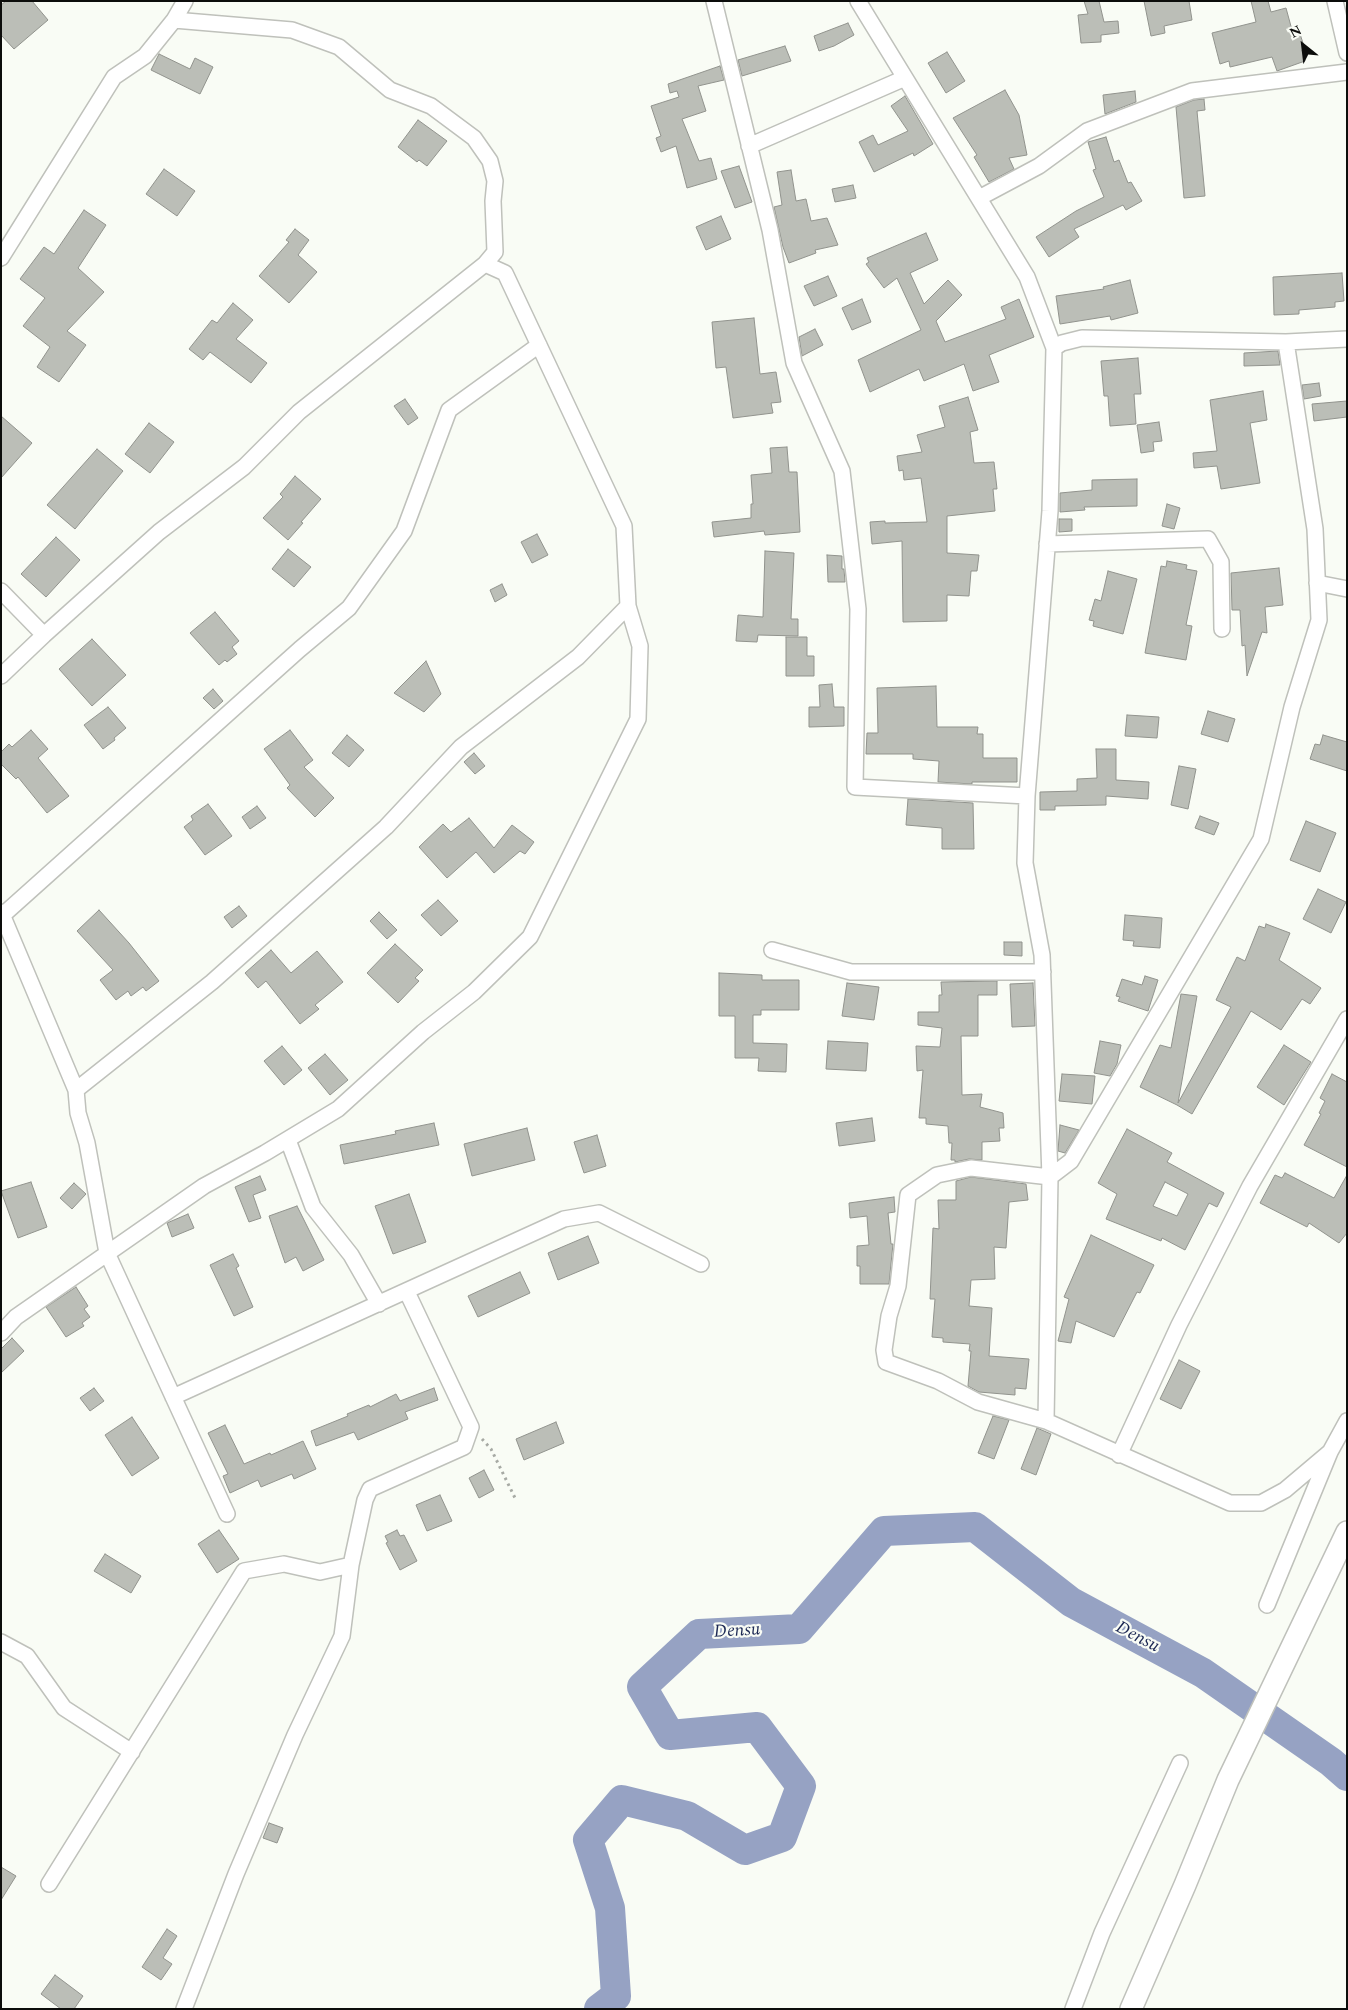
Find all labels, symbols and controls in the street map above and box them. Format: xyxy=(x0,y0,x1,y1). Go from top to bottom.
text: N xyxy=(1285,19,1306,43)
north arrow xyxy=(1278,20,1328,70)
water label: Densu xyxy=(1111,1618,1163,1658)
water label: Densu xyxy=(713,1620,761,1644)

